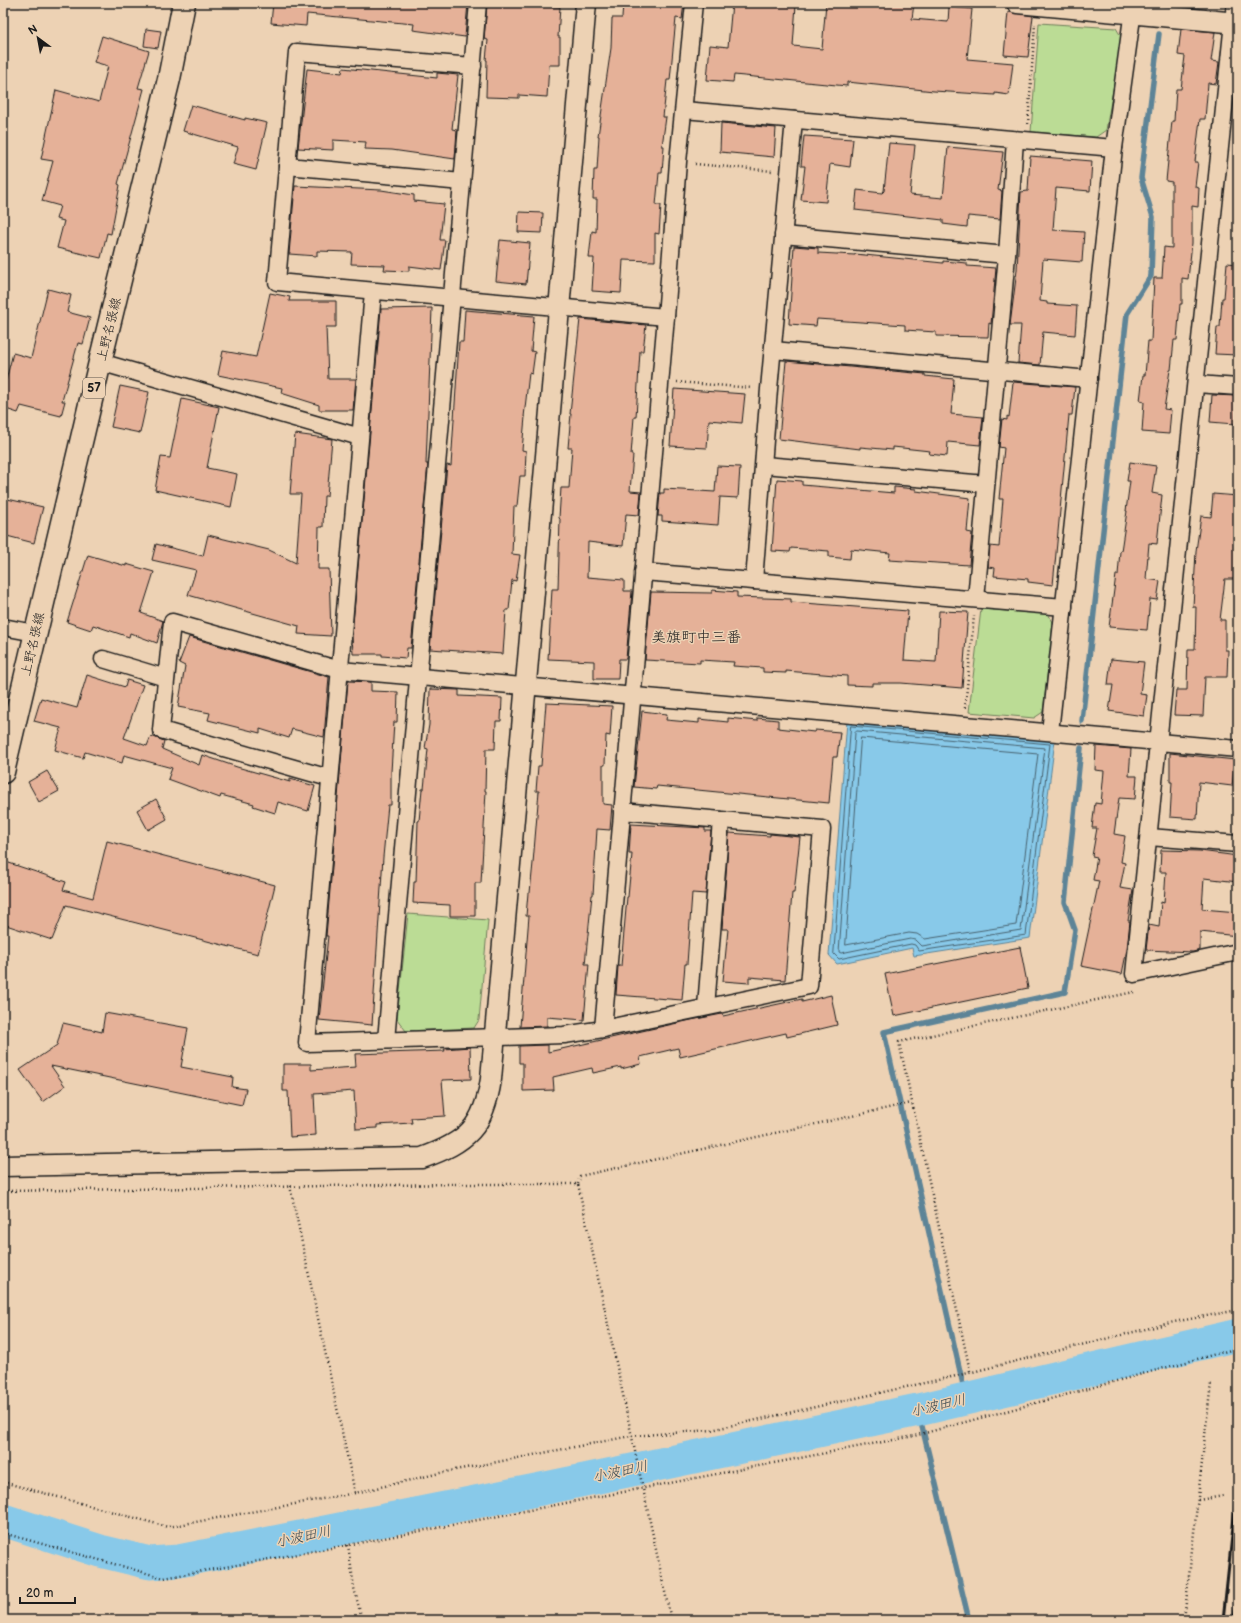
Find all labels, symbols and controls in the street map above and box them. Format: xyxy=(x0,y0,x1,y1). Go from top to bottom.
north arrow xyxy=(18,18,58,58)
text: N xyxy=(26,22,40,38)
street label: 上野名張線 xyxy=(93,295,125,363)
road number: 57 xyxy=(83,378,105,398)
street label: 上野名張線 xyxy=(18,610,48,678)
district label: 美旗町中三番 xyxy=(651,628,741,647)
water label: 小波田川 xyxy=(909,1391,967,1420)
water label: 小波田川 xyxy=(591,1457,649,1486)
water label: 小波田川 xyxy=(274,1522,332,1551)
scale bar xyxy=(20,1579,75,1605)
text: 20 m xyxy=(26,1586,53,1601)

